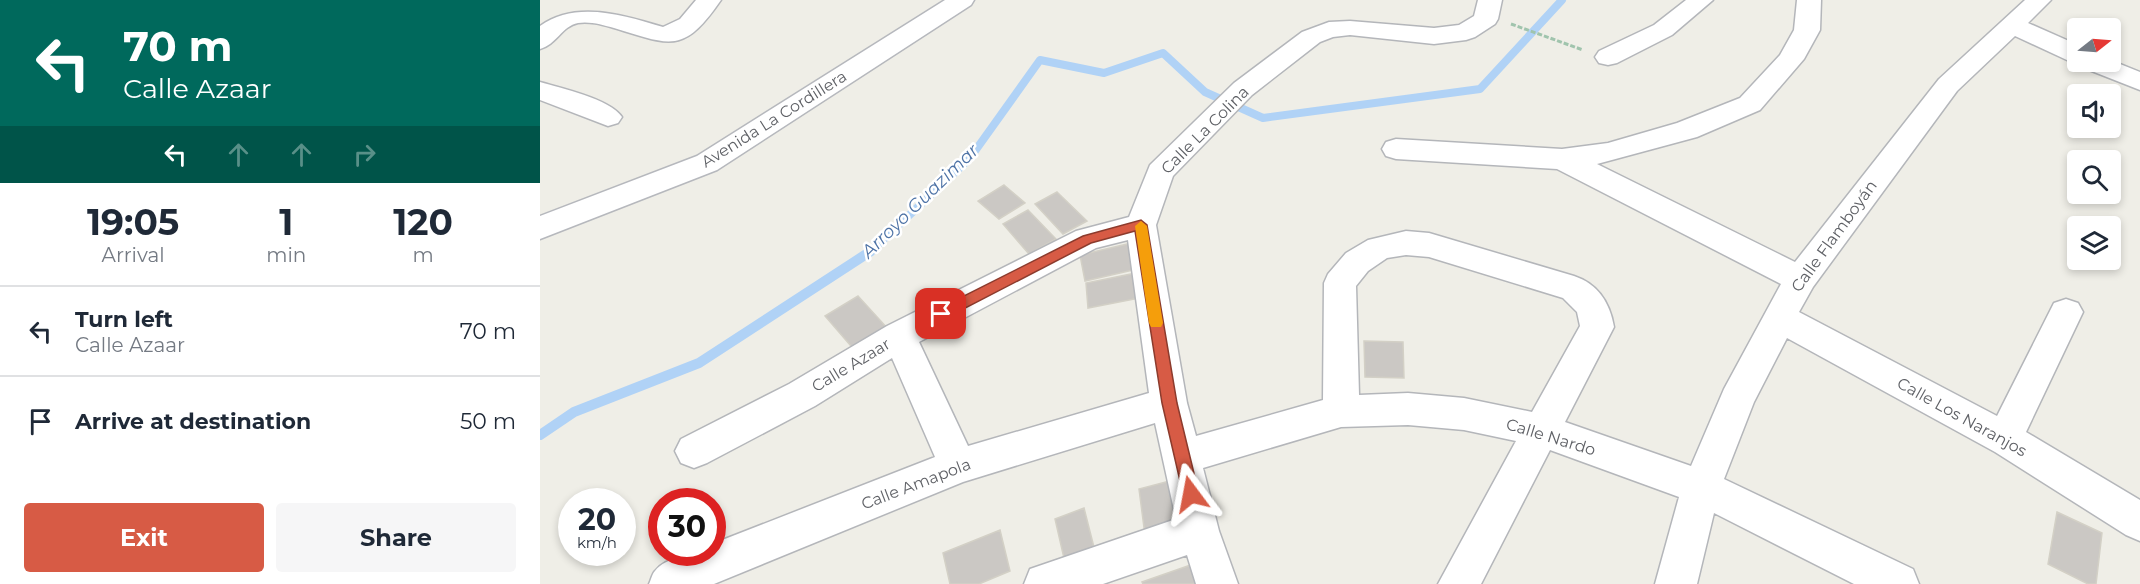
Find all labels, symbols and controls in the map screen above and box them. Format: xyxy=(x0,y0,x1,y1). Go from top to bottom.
north arrow xyxy=(2067,18,2121,72)
map controls xyxy=(2067,18,2121,270)
text: 70 m xyxy=(123,20,233,72)
icon: left xyxy=(24,24,102,102)
street label: Avenida La Cordillera xyxy=(698,67,850,171)
text: Calle Azaar xyxy=(123,72,272,105)
street label: Calle La Colina xyxy=(1157,82,1253,178)
button: sound xyxy=(2067,84,2121,138)
icon: left xyxy=(159,138,192,171)
icon: ahead xyxy=(222,138,255,171)
icon: ahead xyxy=(285,138,318,171)
icon: right xyxy=(348,138,381,171)
water label: Arroyo Guazimar xyxy=(856,139,984,263)
button: search xyxy=(2067,150,2121,204)
street label: Calle Flamboyán xyxy=(1787,177,1881,295)
text: 19:05 xyxy=(87,200,179,244)
text: 1 xyxy=(279,200,293,244)
text: 120 xyxy=(393,200,453,244)
button: layers xyxy=(2067,216,2121,270)
text: Arrival xyxy=(102,243,165,267)
text: min xyxy=(266,243,306,267)
text: m xyxy=(413,243,434,267)
pin xyxy=(915,288,966,339)
icon: arrive xyxy=(924,297,957,330)
text: Turn left xyxy=(75,306,173,333)
icon: left xyxy=(24,315,57,348)
text: 70 m xyxy=(460,318,516,345)
text: Calle Azaar xyxy=(75,333,185,357)
street label: Calle Azaar xyxy=(808,334,894,396)
street label: Calle Los Naranjos xyxy=(1894,374,2030,461)
icon: arrive xyxy=(24,405,57,438)
text: Arrive at destination xyxy=(75,408,311,435)
text: 50 m xyxy=(460,408,516,435)
street label: Calle Nardo xyxy=(1504,414,1598,460)
street label: Calle Amapola xyxy=(859,454,973,514)
position arrow xyxy=(1159,462,1223,526)
speed limit sign: 30 xyxy=(648,488,726,566)
text: 20 xyxy=(578,501,616,538)
button: Exit xyxy=(24,503,264,572)
button: Share xyxy=(276,503,516,572)
text: km/h xyxy=(577,533,617,552)

